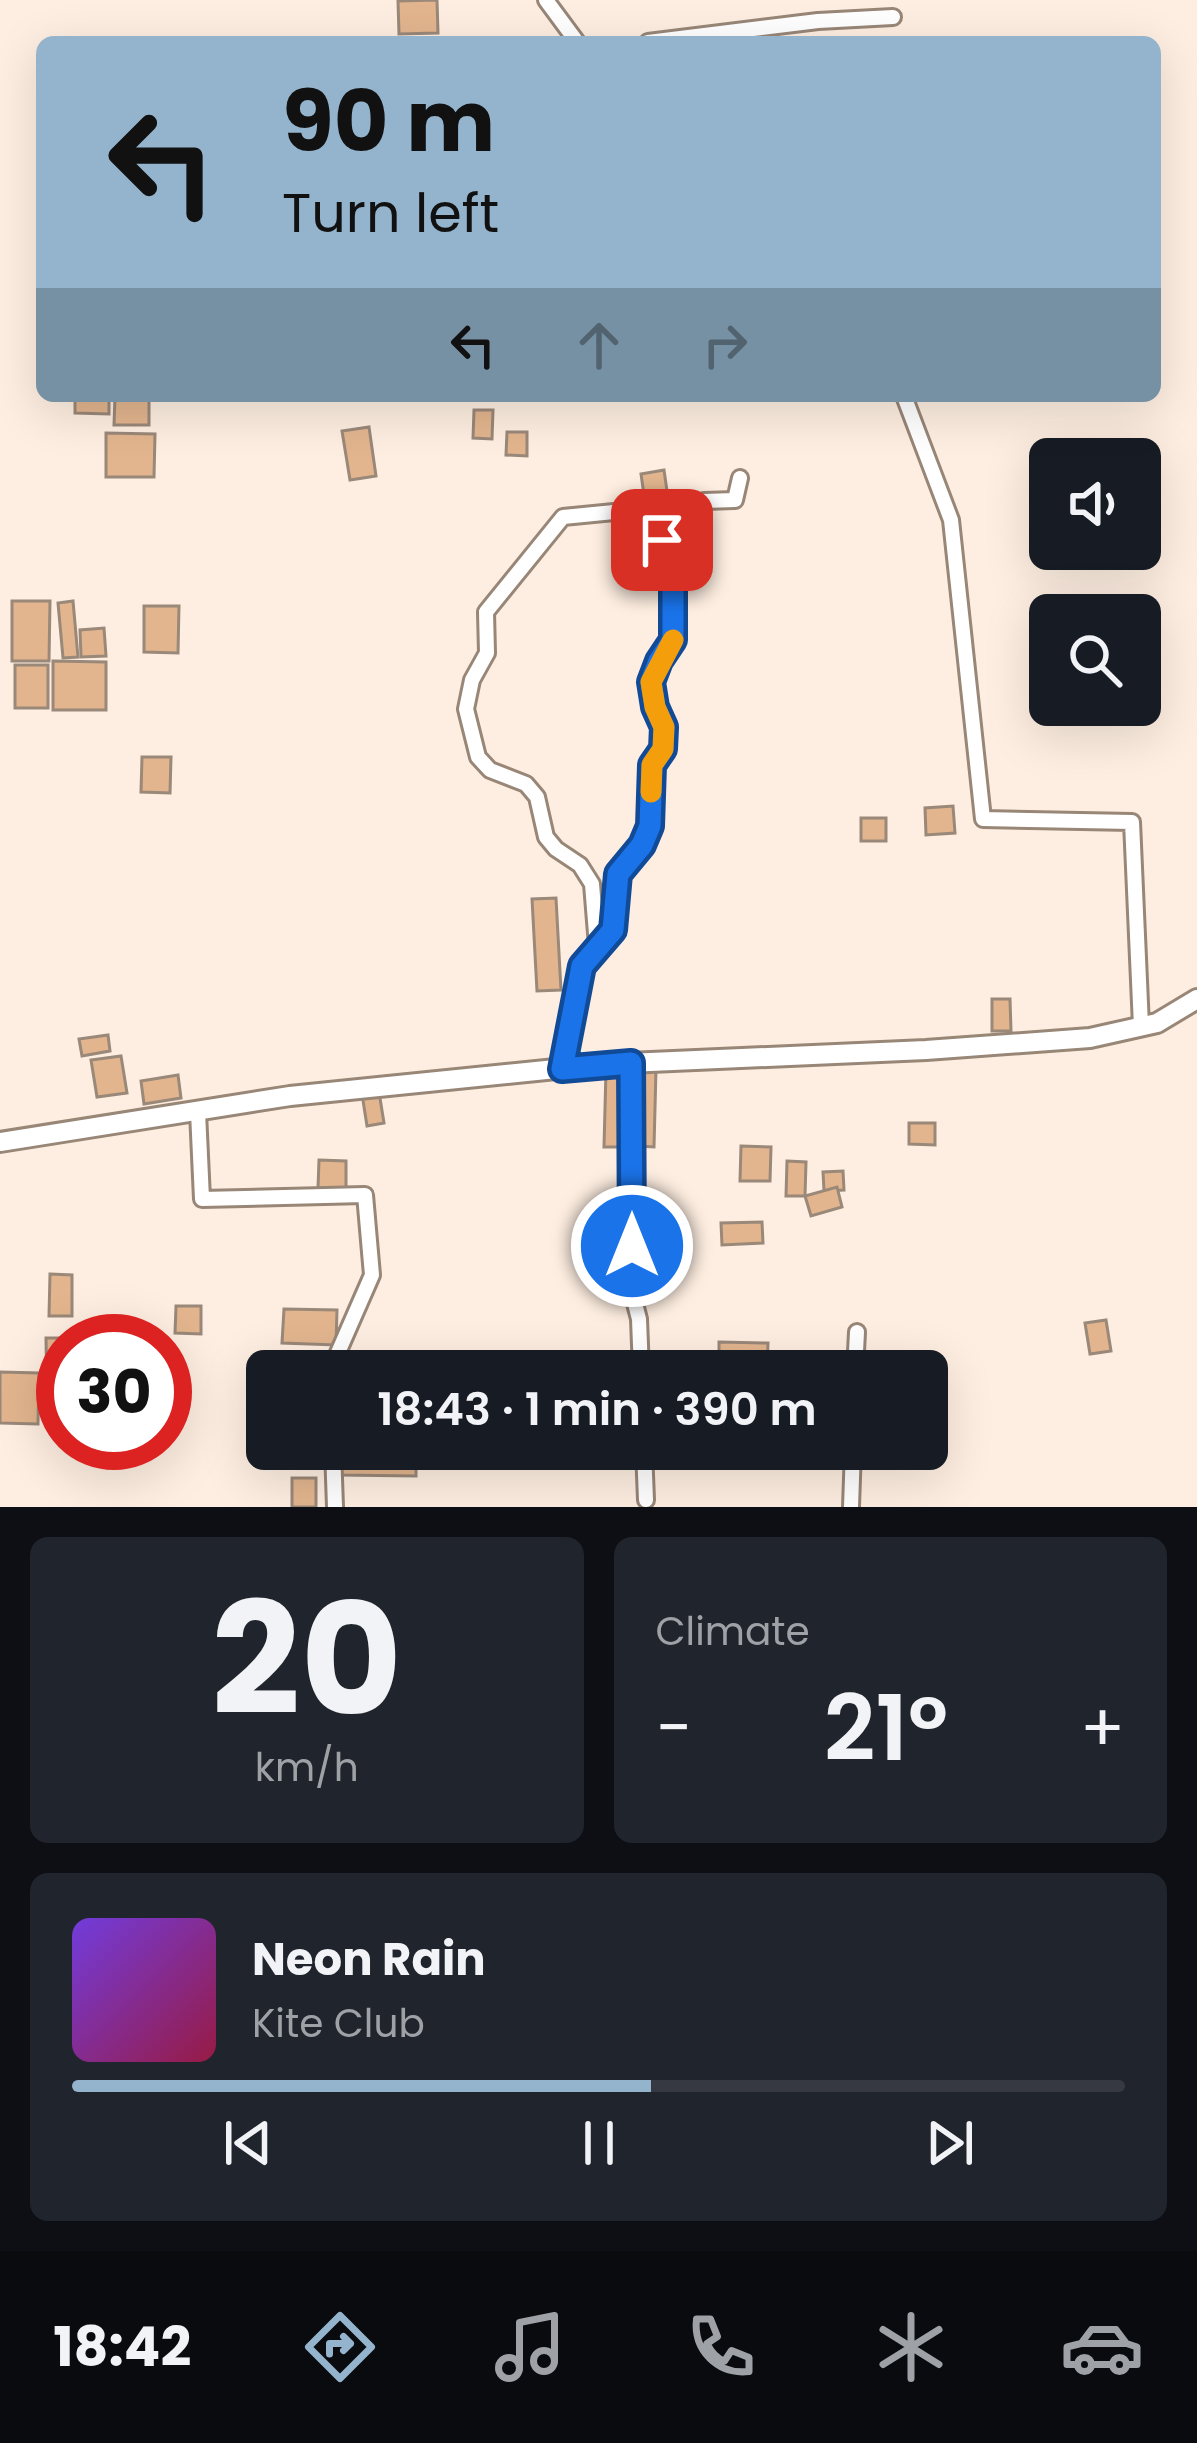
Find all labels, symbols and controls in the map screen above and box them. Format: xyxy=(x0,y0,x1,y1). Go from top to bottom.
text: 90 m xyxy=(282,63,495,180)
icon: left xyxy=(84,84,240,240)
text: Turn left xyxy=(282,175,499,251)
icon: left xyxy=(440,312,506,378)
icon: ahead xyxy=(566,312,632,378)
icon: right xyxy=(692,312,758,378)
map controls xyxy=(1029,438,1161,726)
button: sound xyxy=(1029,438,1161,570)
pin xyxy=(611,489,713,591)
icon: arrive xyxy=(629,507,695,573)
button: search xyxy=(1029,594,1161,726)
position arrow xyxy=(569,1183,695,1309)
speed limit sign: 30 xyxy=(36,1314,192,1470)
text: 18:43 · 1 min · 390 m xyxy=(377,1378,817,1441)
text: 20 xyxy=(211,1550,402,1769)
text: Climate xyxy=(656,1604,810,1659)
text: 21° xyxy=(824,1665,948,1792)
text: − xyxy=(656,1682,692,1774)
text: + xyxy=(1080,1682,1125,1774)
text: km/h xyxy=(255,1740,359,1795)
text: Neon Rain xyxy=(252,1928,486,1991)
text: Kite Club xyxy=(252,1996,425,2051)
icon: previous xyxy=(215,2110,281,2176)
icon: pause xyxy=(566,2110,632,2176)
icon: next xyxy=(917,2110,983,2176)
icon: directions xyxy=(298,2305,382,2389)
icon: music xyxy=(488,2305,572,2389)
icon: phone xyxy=(679,2305,763,2389)
icon: climate xyxy=(869,2305,953,2389)
icon: car xyxy=(1060,2305,1144,2389)
text: 18:42 xyxy=(53,2309,191,2385)

